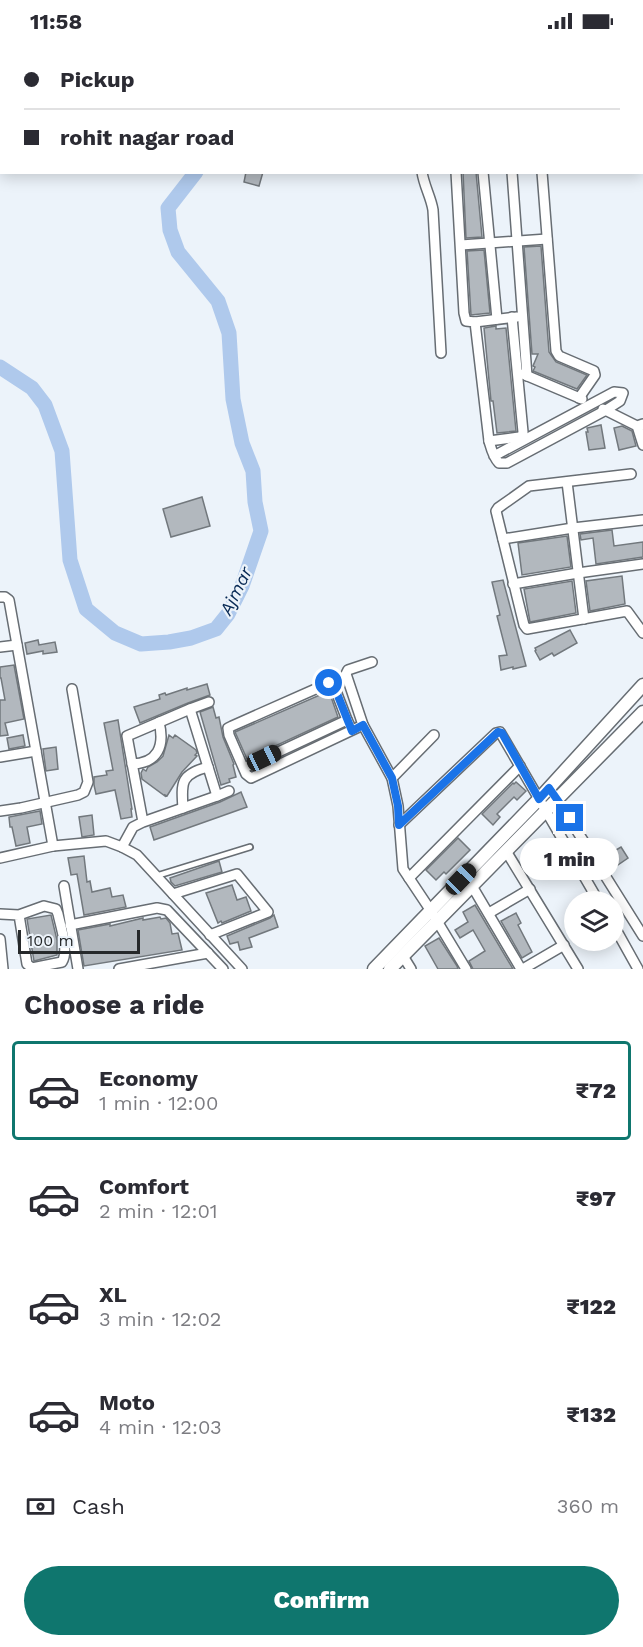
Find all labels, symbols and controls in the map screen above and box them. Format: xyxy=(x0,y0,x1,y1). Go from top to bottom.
text: 11:58 xyxy=(30,9,82,34)
text: Pickup xyxy=(60,67,135,92)
text: rohit nagar road xyxy=(60,125,234,150)
water label: Ajmar xyxy=(214,562,257,619)
route start xyxy=(315,669,342,696)
car xyxy=(244,742,284,774)
route end xyxy=(556,804,583,831)
callout: 1 min xyxy=(520,839,620,881)
text: 1 min xyxy=(544,847,595,871)
car xyxy=(442,860,480,898)
map controls xyxy=(564,891,624,951)
button: layers xyxy=(564,891,624,951)
scale bar xyxy=(18,927,140,954)
text: 100 m xyxy=(27,931,74,950)
text: Choose a ride xyxy=(24,989,204,1021)
icon: car xyxy=(27,1064,81,1118)
text: Economy xyxy=(99,1066,198,1091)
text: ₹72 xyxy=(575,1078,616,1103)
text: 1 min · 12:00 xyxy=(99,1091,218,1115)
icon: car xyxy=(27,1172,81,1226)
text: Comfort xyxy=(99,1174,189,1199)
text: ₹97 xyxy=(576,1186,616,1211)
text: 2 min · 12:01 xyxy=(99,1199,218,1223)
icon: car xyxy=(27,1280,81,1334)
text: XL xyxy=(99,1282,127,1307)
text: ₹122 xyxy=(566,1294,616,1319)
text: 3 min · 12:02 xyxy=(99,1307,221,1331)
icon: car xyxy=(27,1388,81,1442)
text: Moto xyxy=(99,1390,155,1415)
text: ₹132 xyxy=(566,1402,616,1427)
text: 4 min · 12:03 xyxy=(99,1415,222,1439)
icon: cash xyxy=(24,1490,57,1523)
text: Cash xyxy=(72,1494,125,1519)
text: 360 m xyxy=(557,1494,619,1518)
button: Confirm xyxy=(24,1566,619,1635)

